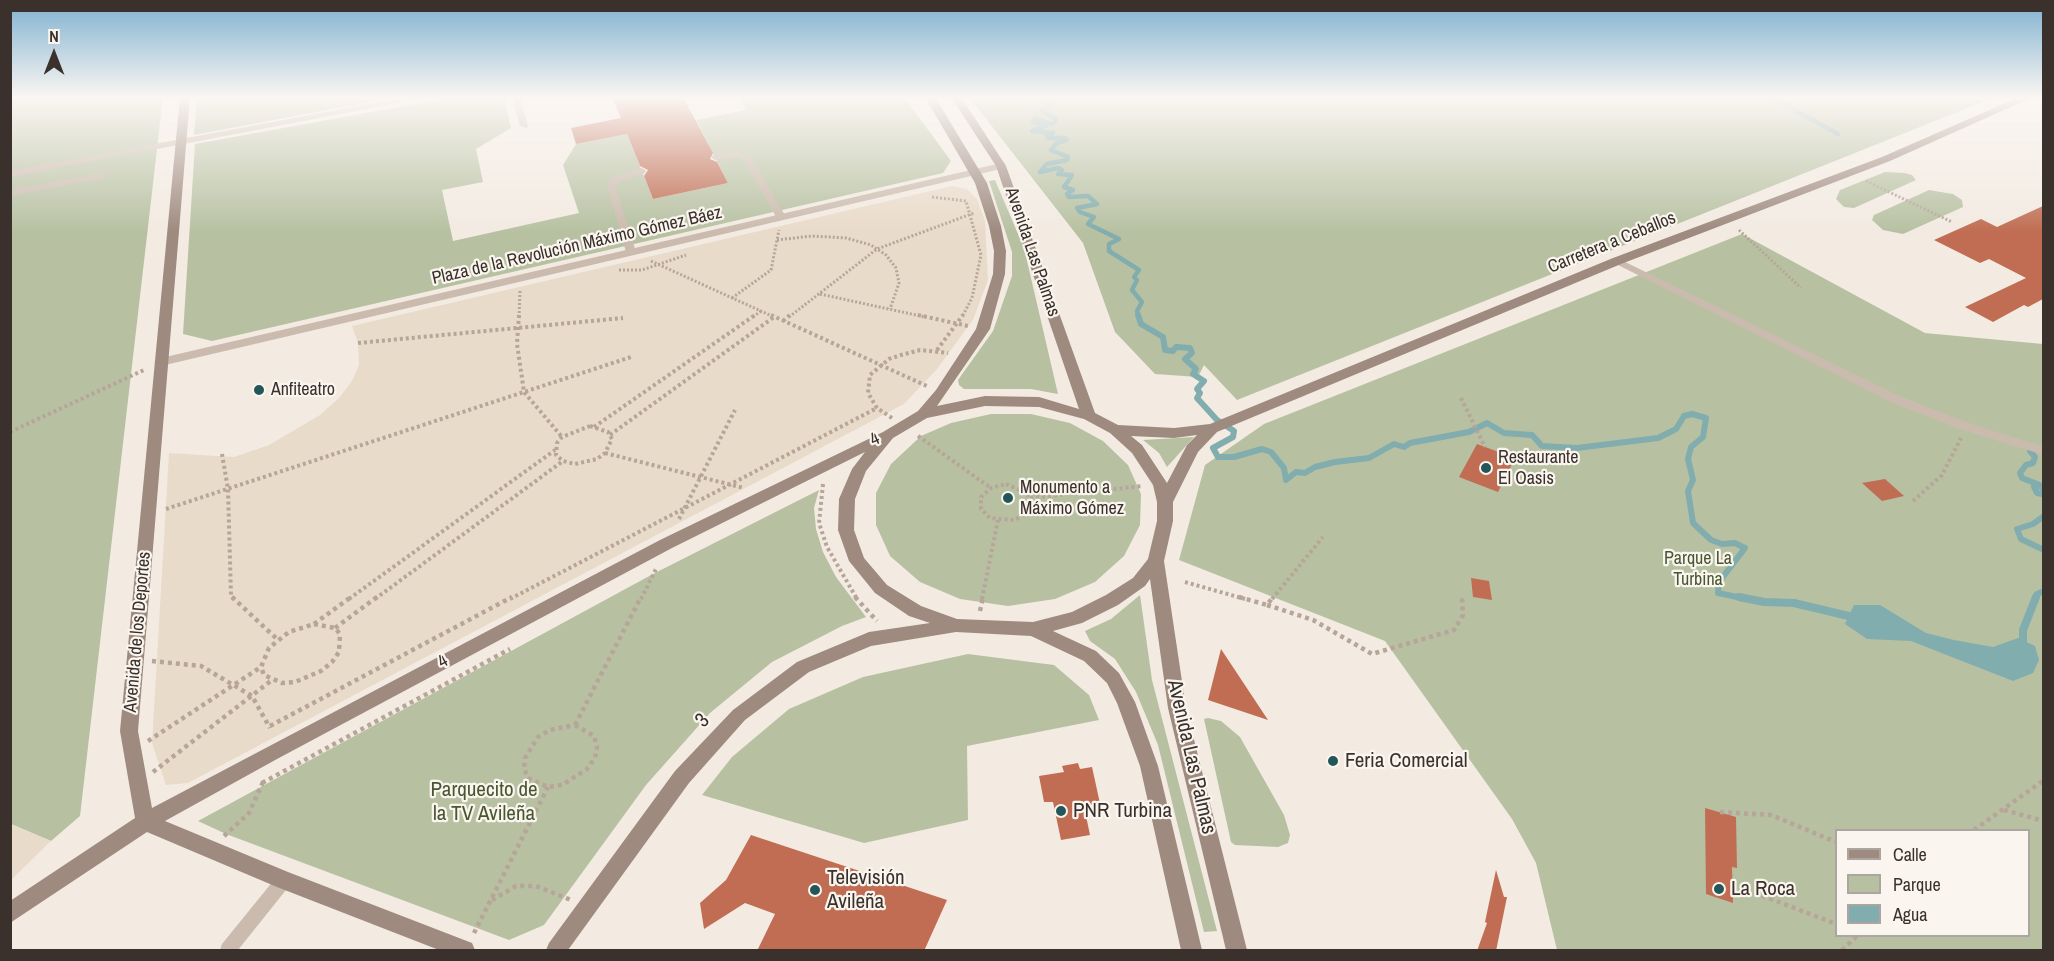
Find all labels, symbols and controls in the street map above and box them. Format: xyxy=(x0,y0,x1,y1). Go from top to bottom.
north arrow xyxy=(24,24,84,84)
text: N xyxy=(49,25,59,47)
street label: Avenida Las Palmas xyxy=(1000,185,1064,319)
street label: Plaza de la Revolución Máximo Gómez Báez xyxy=(430,202,724,290)
street label: Carretera a Ceballos xyxy=(1545,207,1679,279)
place label: Anfiteatro xyxy=(271,379,335,401)
marker: Anfiteatro xyxy=(252,383,266,397)
street label: 4 xyxy=(867,428,883,452)
place label: Restaurante El Oasis xyxy=(1498,447,1578,490)
marker: Restaurante El Oasis xyxy=(1479,461,1493,475)
place label: Monumento a Máximo Gómez xyxy=(1020,477,1124,520)
marker: Monumento a Máximo Gómez xyxy=(1001,491,1015,505)
park label: Parque La Turbina xyxy=(1664,548,1732,590)
street label: Avenida de los Deportes xyxy=(120,551,156,713)
street label: 4 xyxy=(434,651,452,673)
street label: Avenida Las Palmas xyxy=(1161,677,1221,837)
street label: 3 xyxy=(691,709,715,733)
place label: Feria Comercial xyxy=(1345,748,1468,774)
marker: Feria Comercial xyxy=(1326,754,1340,768)
park label: Parquecito de la TV Avileña xyxy=(430,777,538,827)
place label: PNR Turbina xyxy=(1073,798,1172,824)
marker: PNR Turbina xyxy=(1054,804,1068,818)
legend xyxy=(1835,829,2030,937)
text: Calle xyxy=(1893,842,1927,867)
place label: Televisión Avileña xyxy=(827,865,905,915)
text: Parque xyxy=(1893,872,1941,897)
place label: La Roca xyxy=(1731,876,1795,902)
marker: La Roca xyxy=(1712,882,1726,896)
marker: Televisión Avileña xyxy=(808,883,822,897)
text: Agua xyxy=(1893,902,1927,927)

